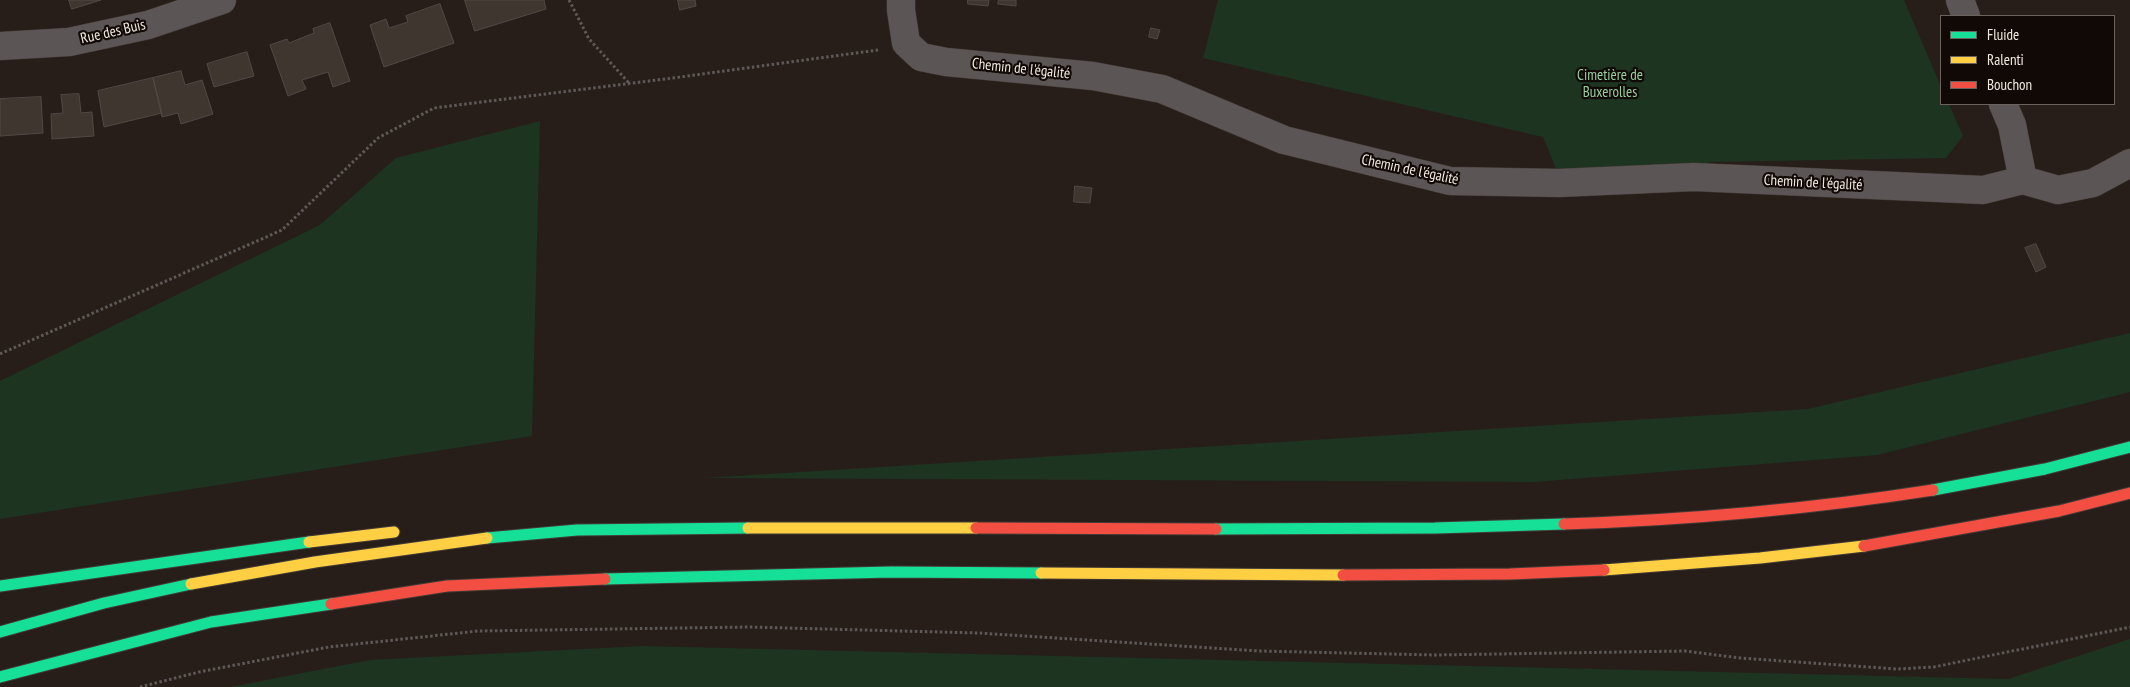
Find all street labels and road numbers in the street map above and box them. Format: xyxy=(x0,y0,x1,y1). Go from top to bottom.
street label: Rue des Buis xyxy=(79,16,147,48)
street label: Chemin de l'égalité xyxy=(971,55,1071,83)
street label: Chemin de l'égalité xyxy=(1360,151,1460,189)
street label: Chemin de l'égalité xyxy=(1763,171,1863,195)

